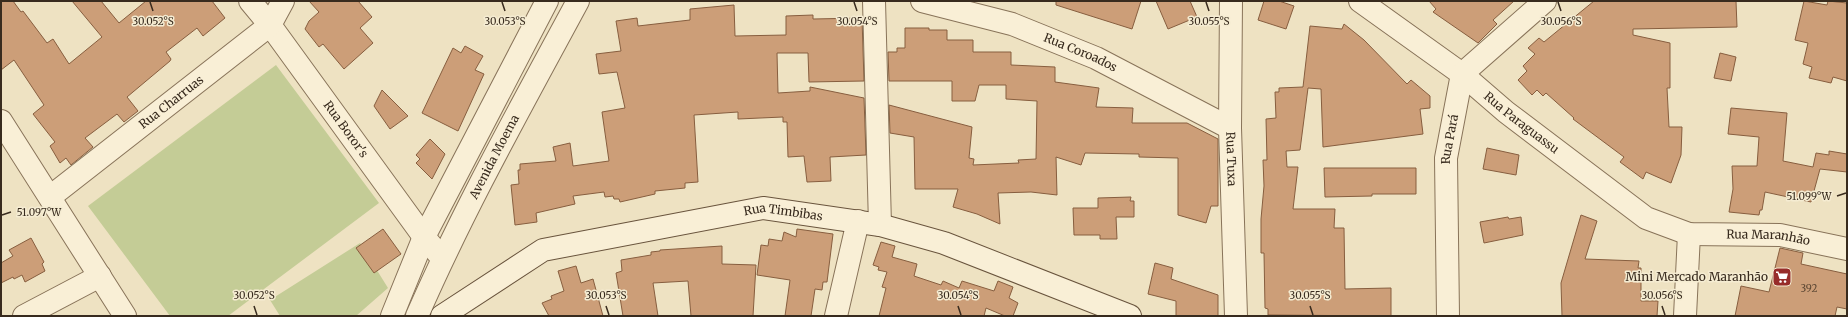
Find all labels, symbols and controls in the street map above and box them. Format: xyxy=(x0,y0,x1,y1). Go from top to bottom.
text: 30.052°S xyxy=(132,15,174,28)
text: 30.053°S xyxy=(485,15,526,28)
text: 30.054°S xyxy=(837,15,877,28)
text: 30.055°S xyxy=(1189,15,1230,28)
text: 30.056°S xyxy=(1540,15,1582,28)
street label: Rua Coroados xyxy=(1042,30,1120,75)
street label: Rua Charruas xyxy=(136,72,206,132)
street label: Rua Paraguassu xyxy=(1481,88,1563,157)
street label: Rua Boror's xyxy=(320,98,372,160)
street label: Avenida Moema xyxy=(465,111,522,202)
street label: Rua Pará xyxy=(1438,112,1461,164)
street label: Rua Tuxa xyxy=(1223,131,1240,187)
text: 51.099°W xyxy=(1787,190,1833,203)
street label: Rua Timbibas xyxy=(742,200,824,224)
text: 51.097°W xyxy=(17,206,62,219)
street label: Rua Maranhão xyxy=(1726,226,1812,248)
supermarket icon: Mini Mercado Maranhão xyxy=(1771,266,1793,288)
place label: Mini Mercado Maranhão xyxy=(1625,269,1768,284)
house number: 392 xyxy=(1800,282,1818,295)
text: 30.052°S xyxy=(233,289,275,302)
text: 30.053°S xyxy=(586,289,627,302)
text: 30.054°S xyxy=(938,289,978,302)
text: 30.055°S xyxy=(1290,289,1331,302)
text: 30.056°S xyxy=(1641,289,1683,302)

